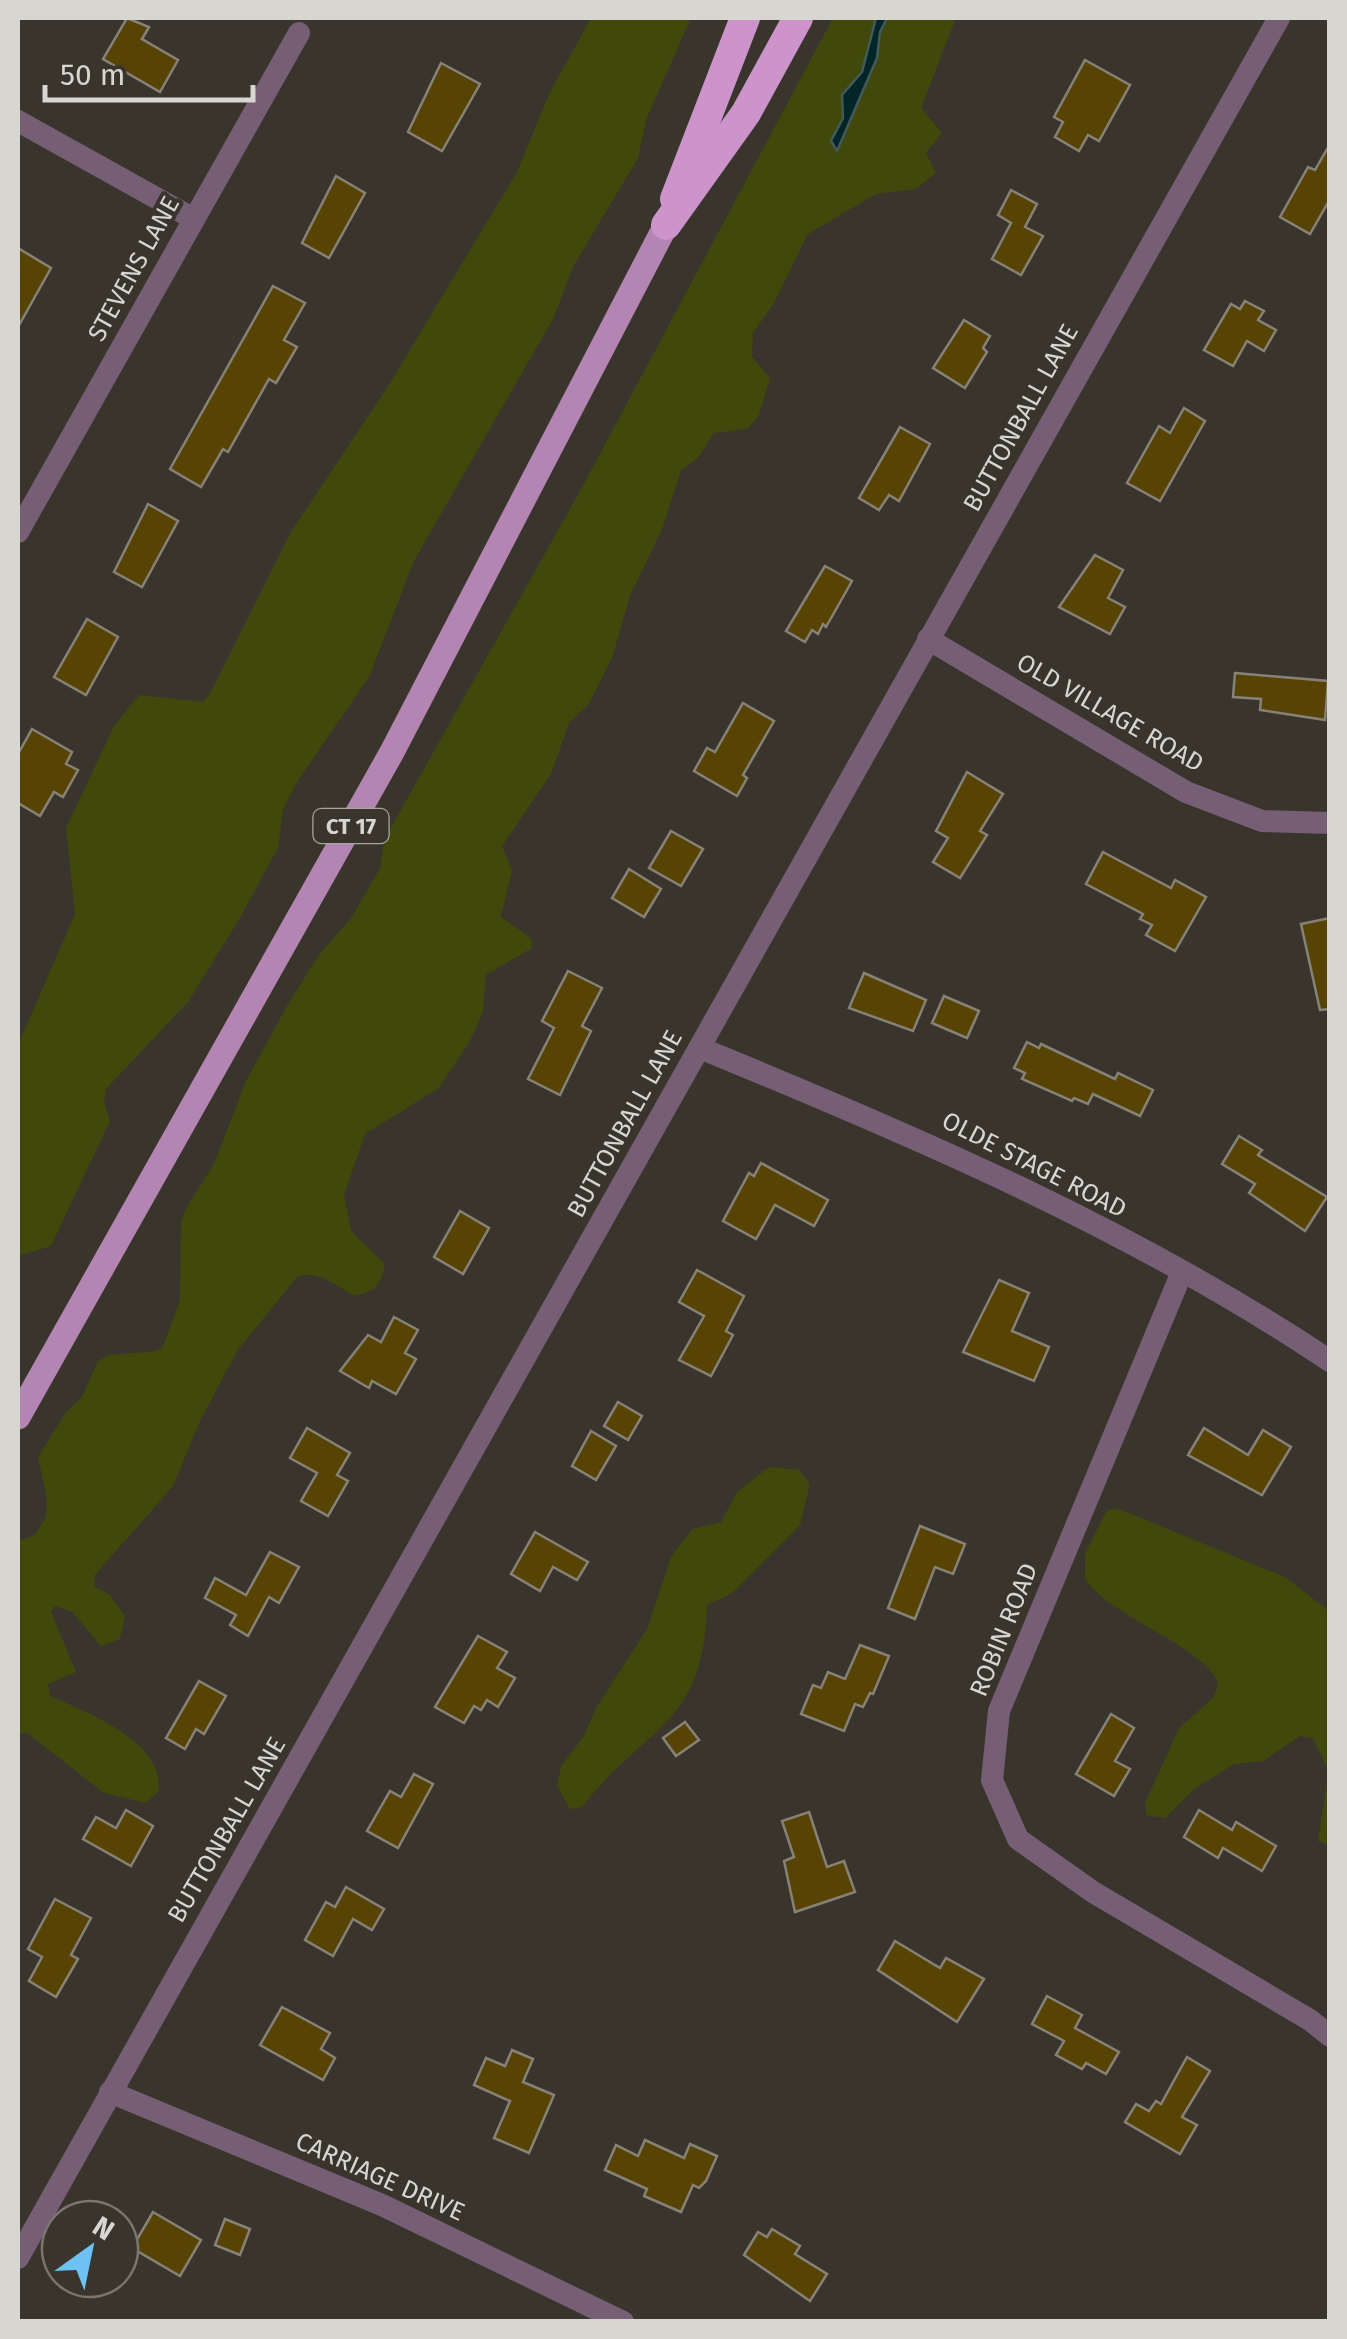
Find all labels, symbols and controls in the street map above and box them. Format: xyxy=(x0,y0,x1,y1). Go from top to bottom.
scale bar xyxy=(45,40,252,102)
text: 50 m xyxy=(60,57,125,93)
street label: STEVENS LANE xyxy=(82,191,186,347)
street label: BUTTONBALL LANE xyxy=(957,319,1085,517)
street label: OLD VILLAGE ROAD xyxy=(1011,647,1209,779)
road number: CT 17 xyxy=(314,809,388,843)
street label: BUTTONBALL LANE xyxy=(561,1025,689,1223)
street label: OLDE STAGE ROAD xyxy=(937,1106,1131,1224)
street label: ROBIN ROAD xyxy=(964,1559,1044,1701)
street label: BUTTONBALL LANE xyxy=(162,1732,292,1928)
street label: CARRIAGE DRIVE xyxy=(291,2126,469,2228)
north arrow xyxy=(40,2199,140,2299)
text: N xyxy=(87,2210,120,2247)

